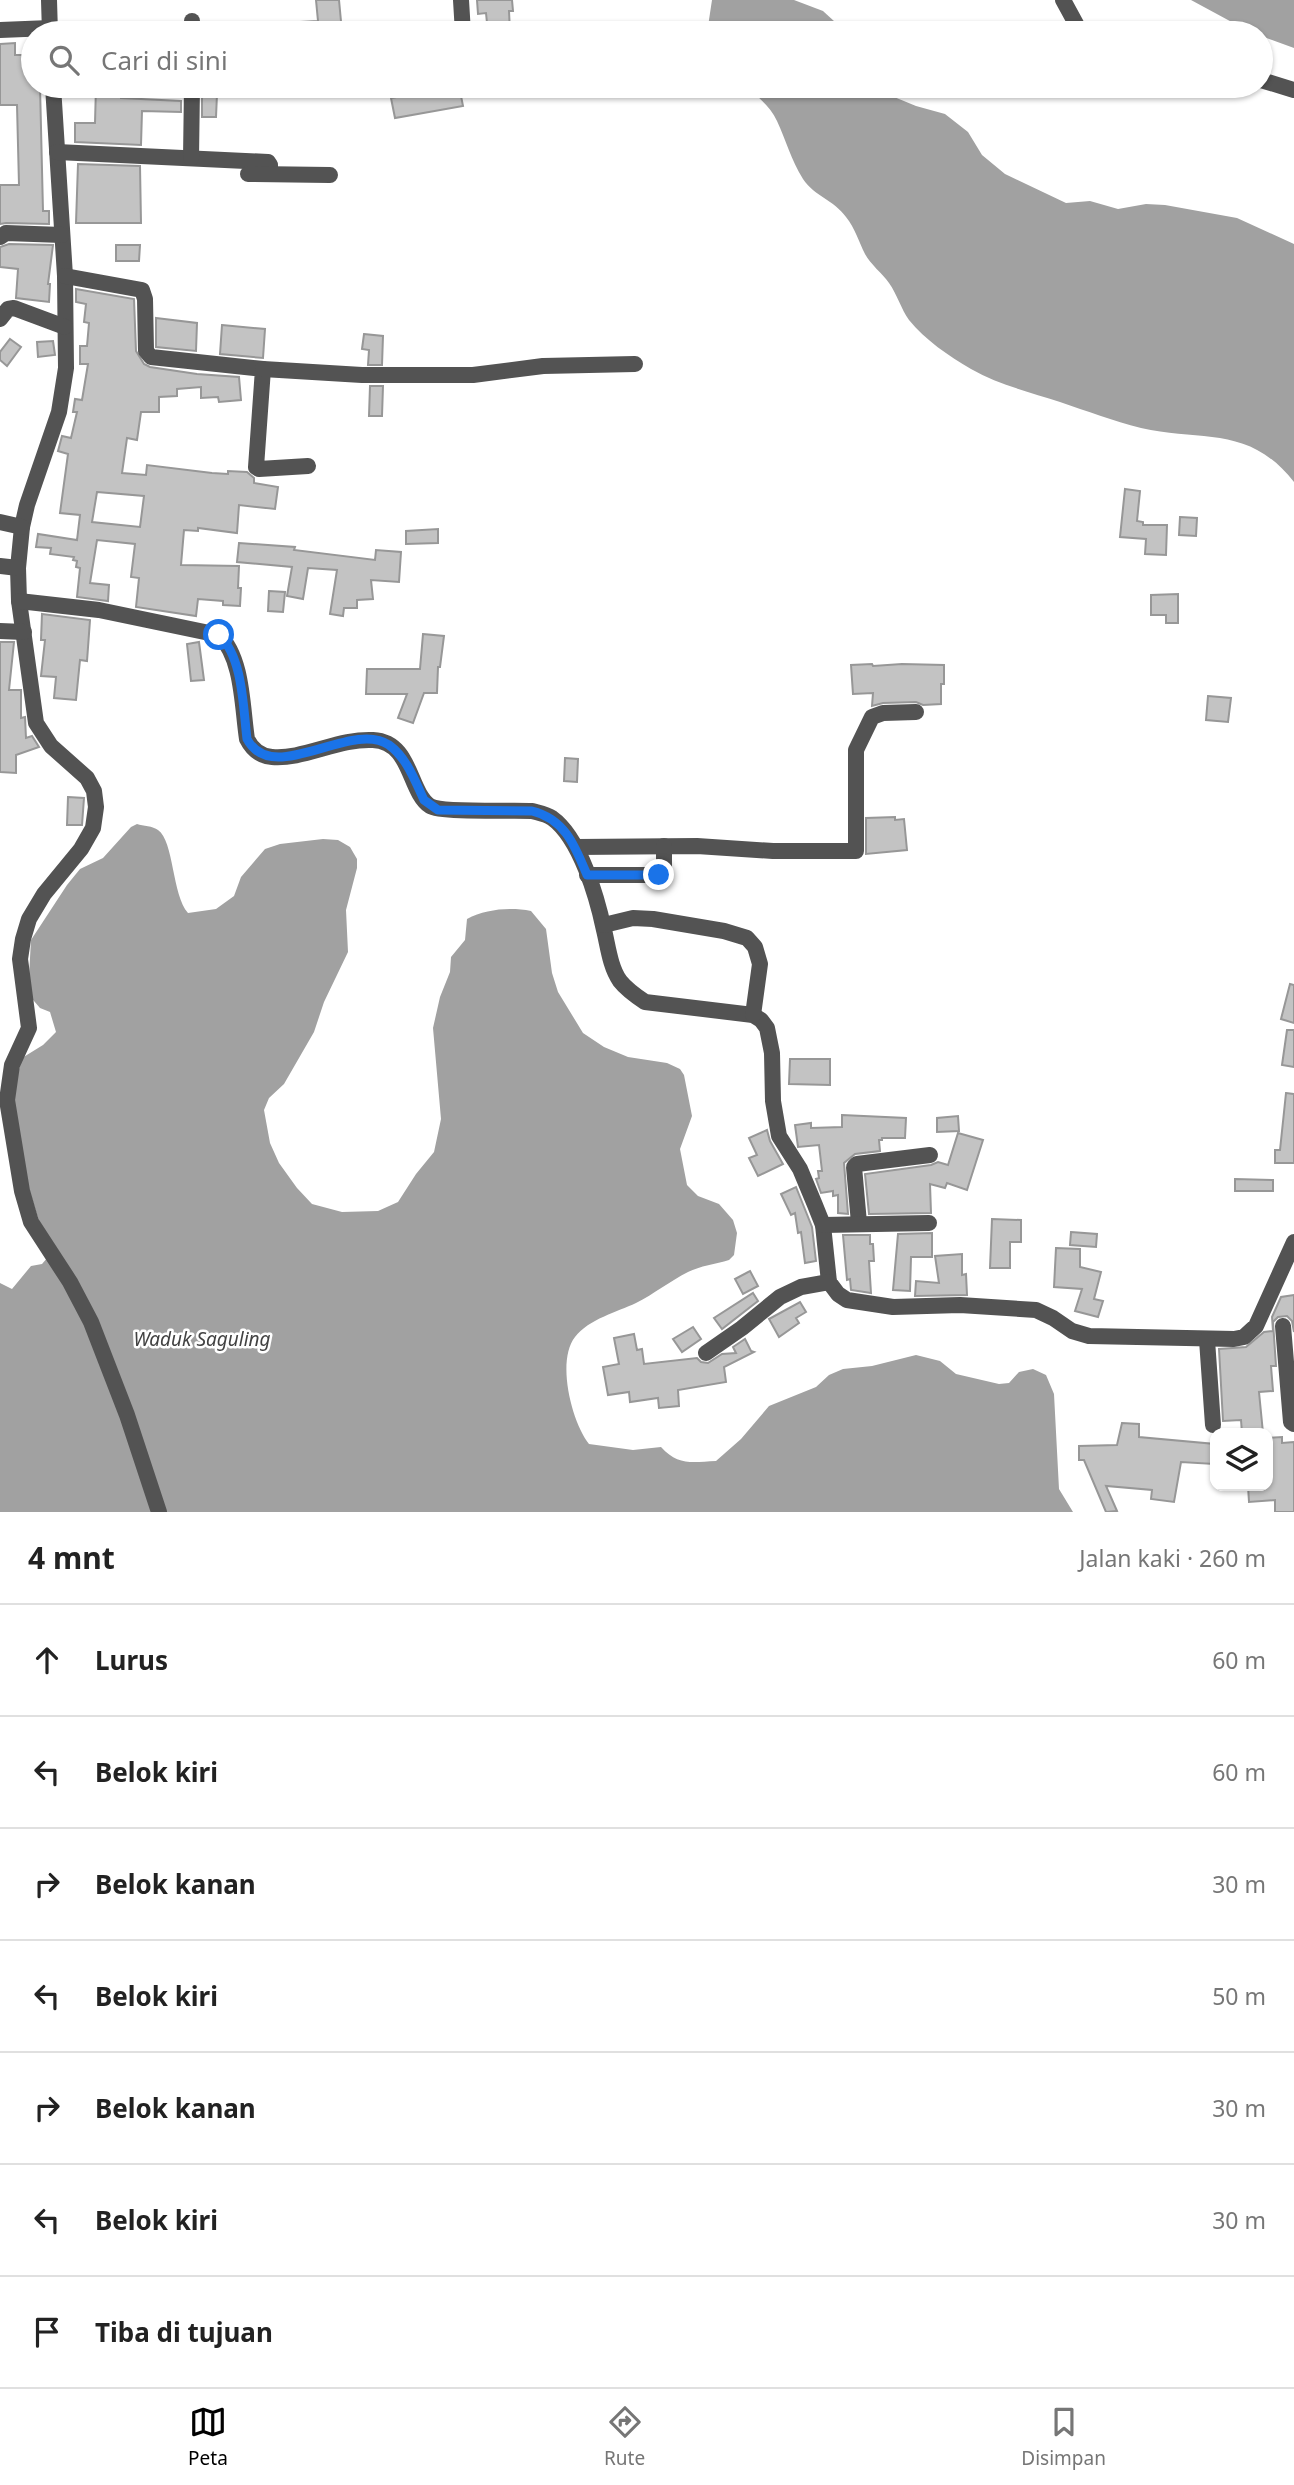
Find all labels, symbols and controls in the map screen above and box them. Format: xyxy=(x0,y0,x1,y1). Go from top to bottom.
search box xyxy=(21,21,1273,98)
icon: search xyxy=(45,41,83,79)
text: Cari di sini xyxy=(101,42,228,78)
route start xyxy=(203,619,234,650)
route end xyxy=(643,859,674,890)
water label: Waduk Saguling xyxy=(133,1326,271,1352)
map controls xyxy=(1210,1428,1273,1491)
button: layers xyxy=(1210,1428,1273,1491)
text: 4 mnt xyxy=(28,1537,115,1578)
text: Jalan kaki · 260 m xyxy=(1079,1542,1266,1574)
icon: ahead xyxy=(28,1641,66,1679)
text: Lurus xyxy=(95,1642,168,1678)
text: 60 m xyxy=(1212,1644,1266,1676)
icon: left xyxy=(28,1753,66,1791)
text: Belok kiri xyxy=(95,1754,218,1790)
text: 60 m xyxy=(1212,1756,1266,1788)
icon: right xyxy=(28,1865,66,1903)
text: Belok kanan xyxy=(95,1866,256,1902)
text: 30 m xyxy=(1212,1868,1266,1900)
icon: left xyxy=(28,1977,66,2015)
text: Belok kiri xyxy=(95,1978,218,2014)
text: 50 m xyxy=(1212,1980,1266,2012)
icon: right xyxy=(28,2089,66,2127)
text: Belok kanan xyxy=(95,2090,256,2126)
text: 30 m xyxy=(1212,2092,1266,2124)
icon: left xyxy=(28,2201,66,2239)
text: Belok kiri xyxy=(95,2202,218,2238)
text: 30 m xyxy=(1212,2204,1266,2236)
icon: arrive xyxy=(28,2313,66,2351)
text: Tiba di tujuan xyxy=(95,2314,273,2350)
tab: Peta xyxy=(188,2403,228,2471)
tab: Rute xyxy=(604,2403,645,2471)
tab: Disimpan xyxy=(1021,2403,1106,2471)

